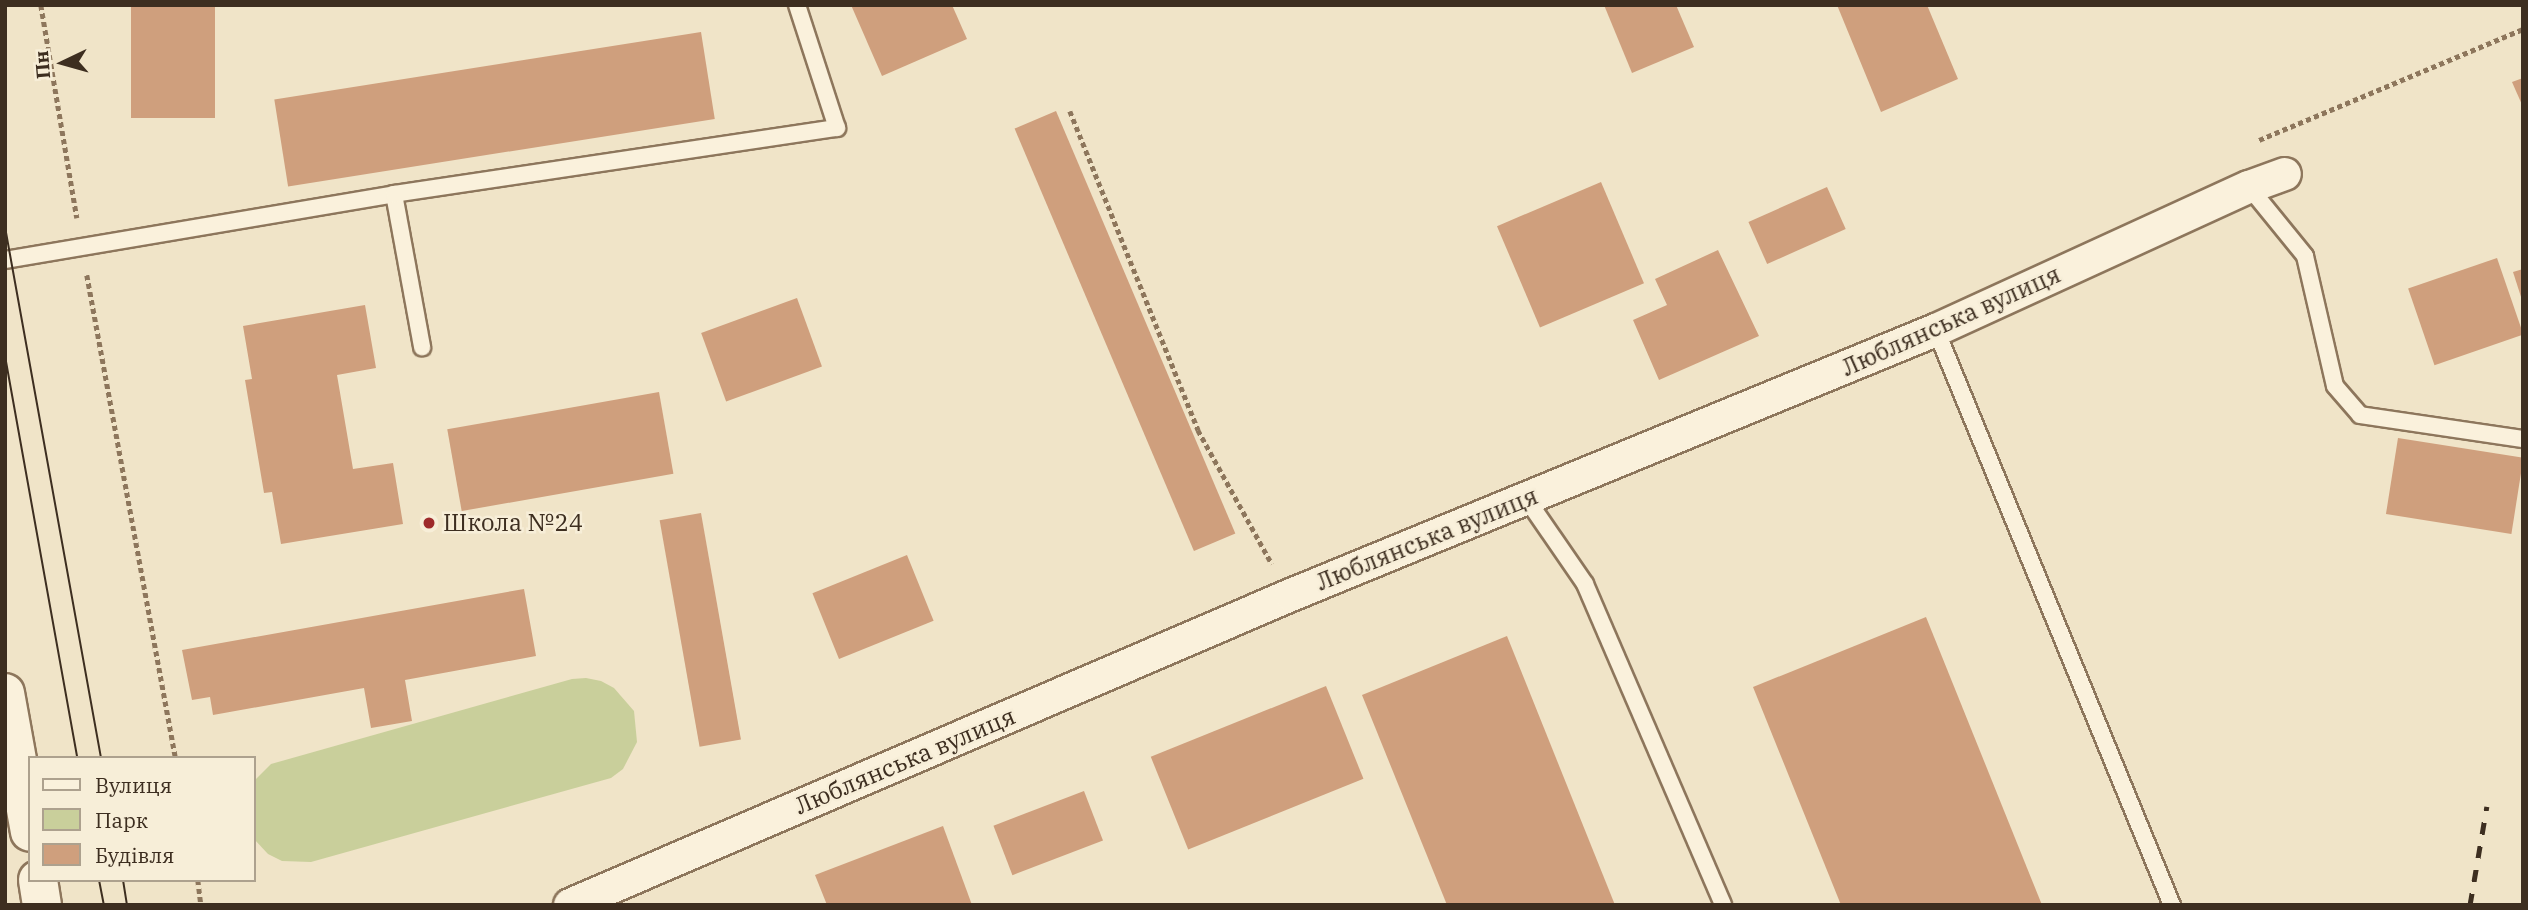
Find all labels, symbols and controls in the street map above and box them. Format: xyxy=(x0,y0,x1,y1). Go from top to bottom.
north arrow xyxy=(28,28,98,98)
text: Пн xyxy=(29,50,55,80)
street label: Люблянська вулиця xyxy=(1837,260,2065,382)
street label: Люблянська вулиця xyxy=(1312,481,1542,597)
place label: Школа №24 xyxy=(443,509,583,537)
marker: Школа №24 xyxy=(421,515,437,531)
street label: Люблянська вулиця xyxy=(790,702,1020,820)
legend xyxy=(28,756,256,882)
text: Вулиця xyxy=(95,771,172,799)
text: Парк xyxy=(95,806,148,834)
text: Будівля xyxy=(95,841,174,869)

